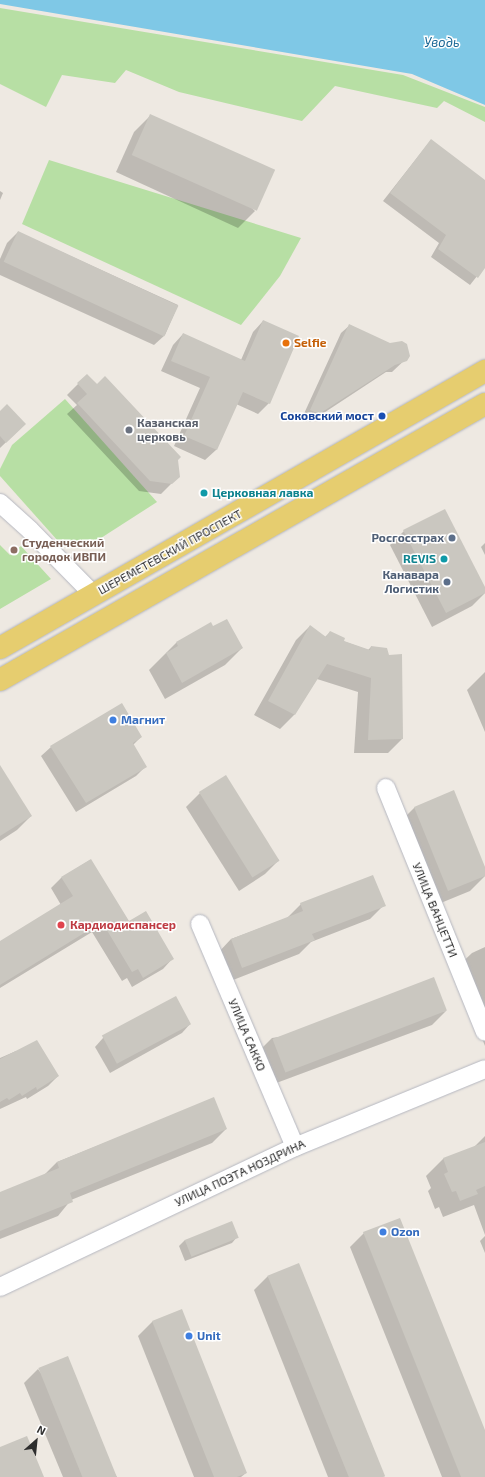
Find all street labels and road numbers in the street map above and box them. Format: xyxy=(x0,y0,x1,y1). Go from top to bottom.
street label: ШЕРЕМЕТЕВСКИЙ ПРОСПЕКТ xyxy=(96,506,244,598)
street label: УЛИЦА ВАНЦЕТТИ xyxy=(409,861,461,959)
street label: УЛИЦА САККО xyxy=(225,997,269,1073)
street label: УЛИЦА ПОЭТА НОЗДРИНА xyxy=(173,1136,307,1210)

